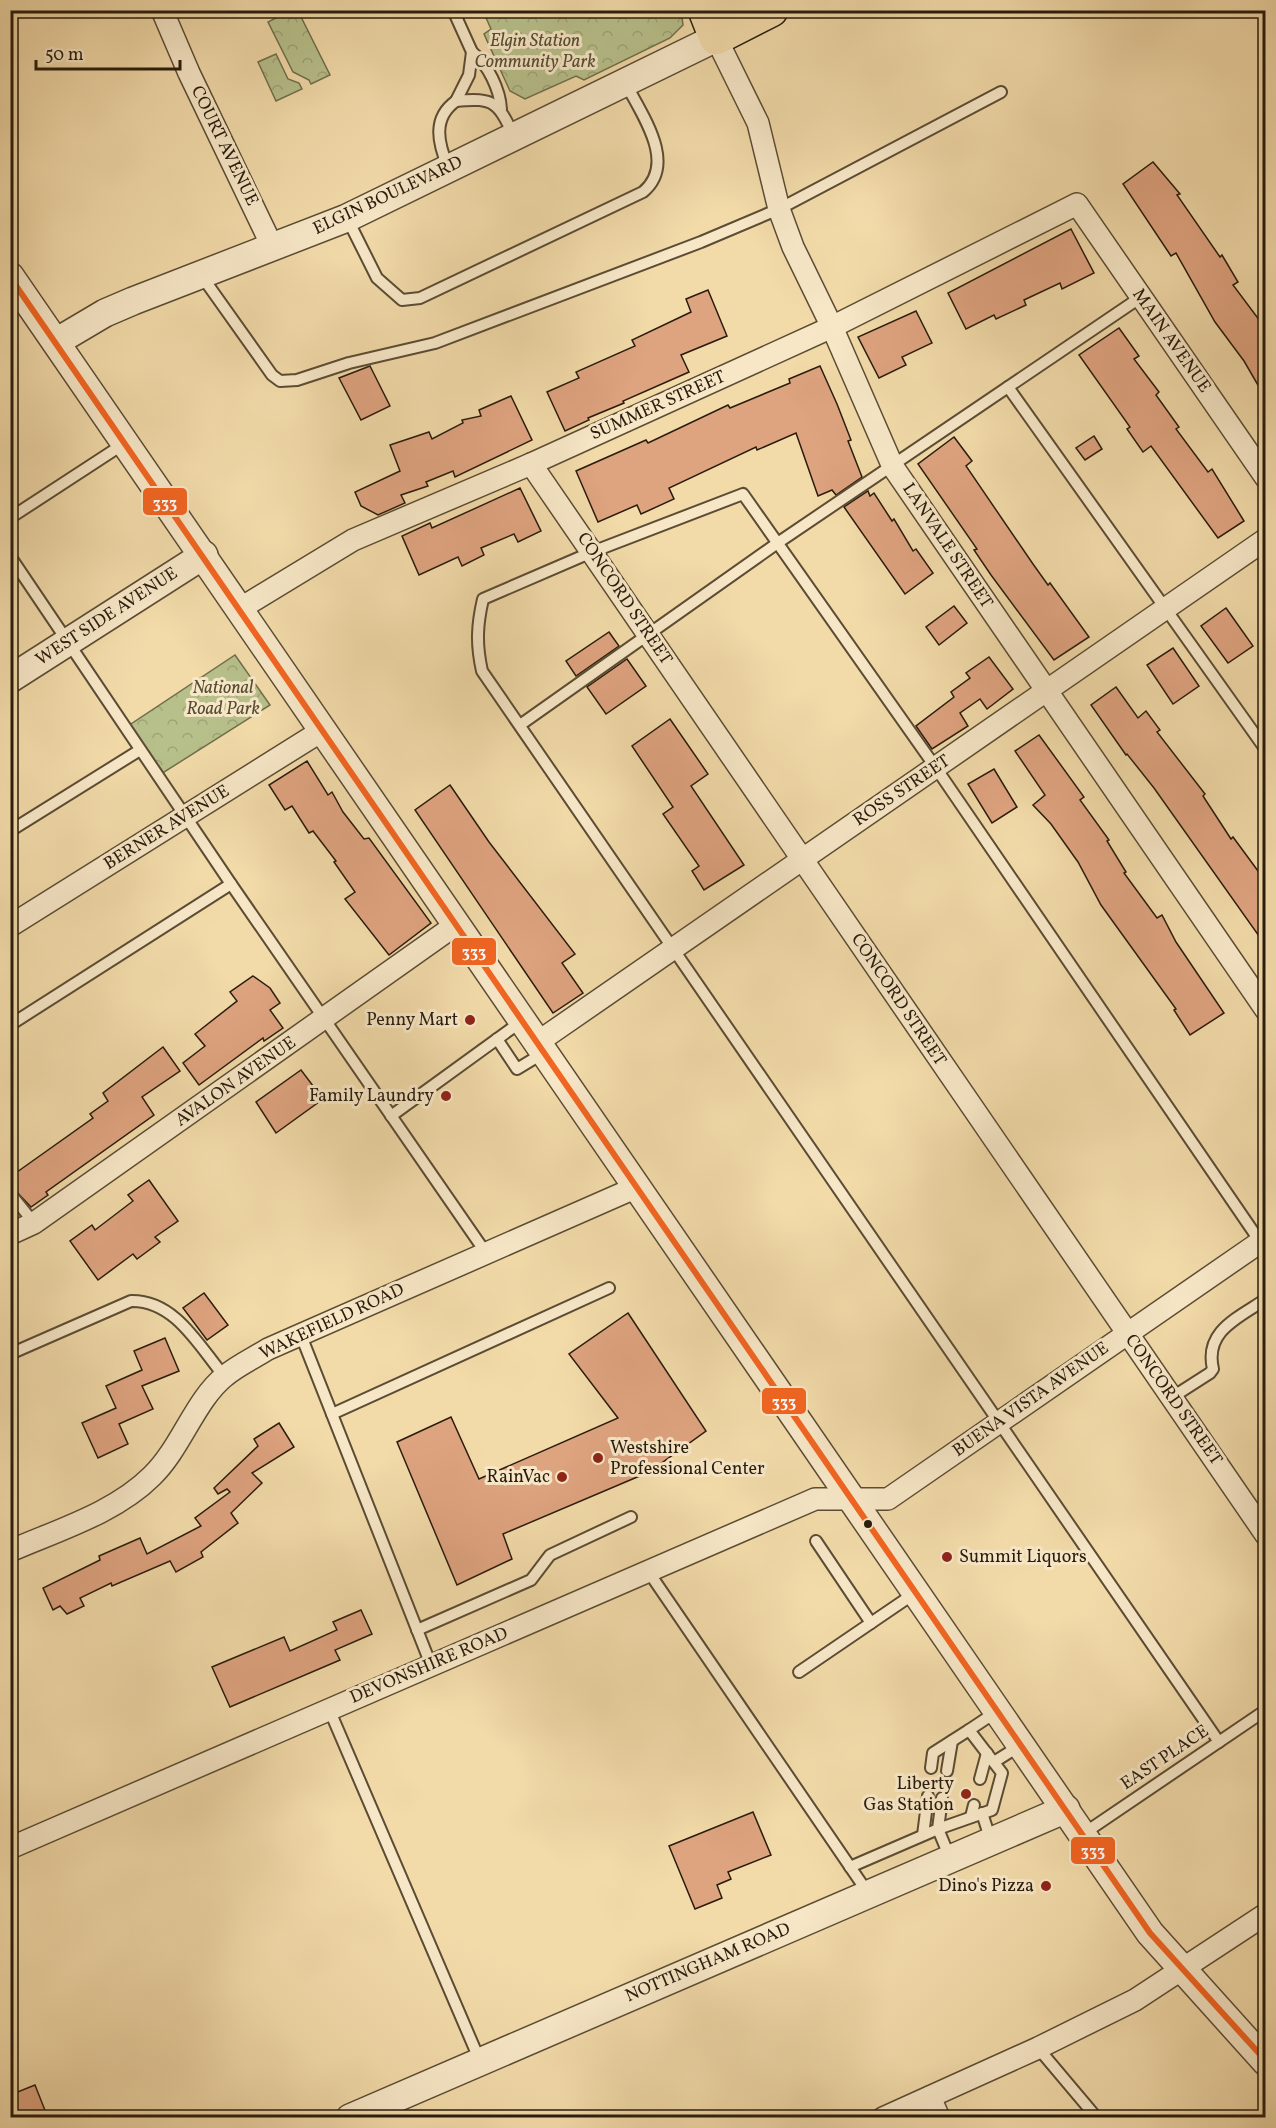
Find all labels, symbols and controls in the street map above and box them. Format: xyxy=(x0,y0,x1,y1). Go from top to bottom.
park label: Elgin Station Community Park xyxy=(474,29,596,75)
scale bar xyxy=(36,33,180,71)
text: 50 m xyxy=(45,43,84,68)
street label: COURT AVENUE xyxy=(184,82,264,210)
street label: ELGIN BOULEVARD xyxy=(309,150,467,242)
street label: MAIN AVENUE xyxy=(1126,284,1216,398)
street label: SUMMER STREET xyxy=(586,365,730,447)
street label: LANVALE STREET xyxy=(896,478,999,614)
line badge: 333 xyxy=(142,487,188,516)
text: 333 xyxy=(153,493,177,515)
street label: CONCORD STREET xyxy=(570,528,678,671)
street label: WEST SIDE AVENUE xyxy=(31,561,183,672)
park label: National Road Park xyxy=(186,676,260,722)
street label: ROSS STREET xyxy=(848,749,956,833)
street label: BERNER AVENUE xyxy=(99,779,235,877)
street label: CONCORD STREET xyxy=(844,929,952,1072)
line badge: 333 xyxy=(451,937,497,966)
text: 333 xyxy=(462,942,486,964)
place label: Penny Mart xyxy=(366,1008,458,1033)
marker: Penny Mart xyxy=(463,1013,477,1027)
street label: AVALON AVENUE xyxy=(171,1031,302,1133)
place label: Family Laundry xyxy=(309,1084,434,1109)
marker: Family Laundry xyxy=(439,1089,453,1103)
street label: WAKEFIELD ROAD xyxy=(256,1277,408,1367)
street label: CONCORD STREET xyxy=(1118,1329,1228,1471)
street label: BUENA VISTA AVENUE xyxy=(948,1336,1114,1464)
line badge: 333 xyxy=(761,1387,807,1415)
text: 333 xyxy=(772,1392,796,1414)
place label: Westshire Professional Center xyxy=(610,1436,765,1482)
marker: Westshire Professional Center xyxy=(591,1451,605,1465)
place label: RainVac xyxy=(487,1465,550,1490)
marker: RainVac xyxy=(555,1470,569,1484)
unlabelled marker xyxy=(862,1518,874,1530)
place label: Summit Liquors xyxy=(959,1545,1087,1570)
marker: Summit Liquors xyxy=(940,1550,954,1564)
street label: DEVONSHIRE ROAD xyxy=(346,1621,512,1711)
street label: EAST PLACE xyxy=(1116,1719,1214,1797)
place label: Liberty Gas Station xyxy=(864,1772,954,1818)
marker: Liberty Gas Station xyxy=(959,1787,973,1801)
line badge: 333 xyxy=(1070,1836,1116,1865)
text: 333 xyxy=(1081,1841,1105,1863)
place label: Dino's Pizza xyxy=(938,1874,1034,1899)
marker: Dino's Pizza xyxy=(1039,1879,1053,1893)
street label: NOTTINGHAM ROAD xyxy=(621,1917,795,2009)

